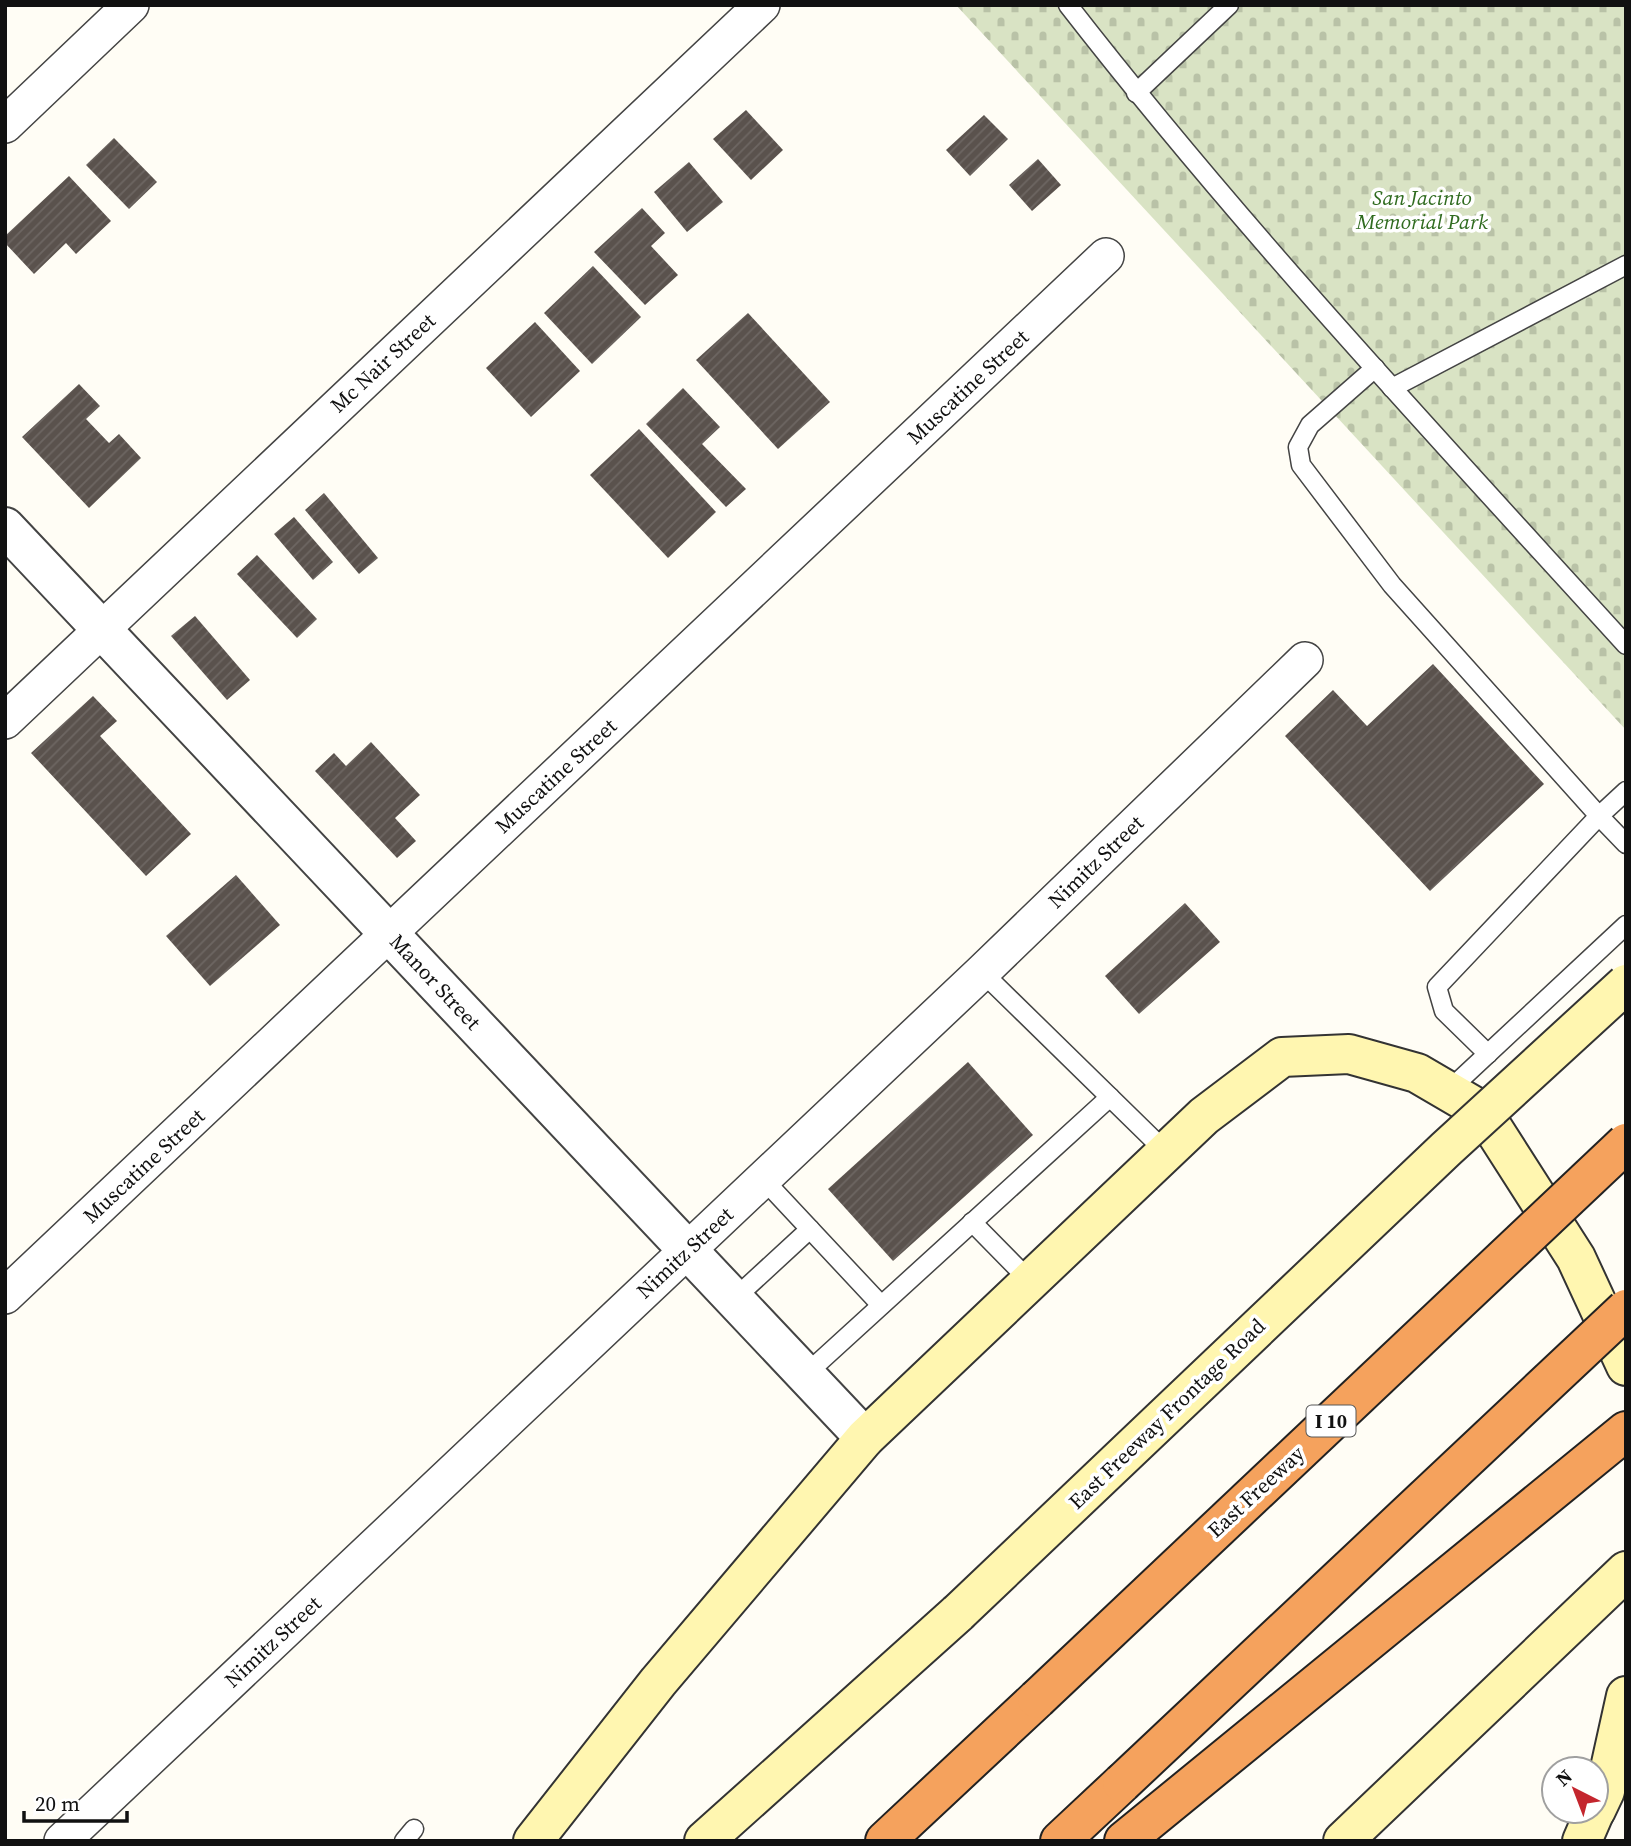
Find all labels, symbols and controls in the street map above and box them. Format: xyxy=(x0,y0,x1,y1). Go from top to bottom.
park label: San Jacinto Memorial Park xyxy=(1355,183,1488,236)
street label: Mc Nair Street xyxy=(324,306,442,419)
street label: Muscatine Street xyxy=(901,323,1035,451)
street label: Muscatine Street xyxy=(489,712,623,840)
street label: Nimitz Street xyxy=(1042,809,1150,915)
street label: Manor Street xyxy=(383,927,487,1036)
street label: Muscatine Street xyxy=(77,1102,211,1230)
street label: Nimitz Street xyxy=(630,1200,739,1305)
street label: East Freeway Frontage Road xyxy=(1064,1313,1270,1515)
road number: I 10 xyxy=(1306,1406,1356,1436)
street label: East Freeway xyxy=(1203,1441,1309,1543)
street label: Nimitz Street xyxy=(218,1589,327,1694)
north arrow xyxy=(1540,1755,1610,1825)
text: N xyxy=(1550,1763,1578,1792)
scale bar xyxy=(24,1780,128,1824)
text: 20 m xyxy=(35,1789,80,1818)

